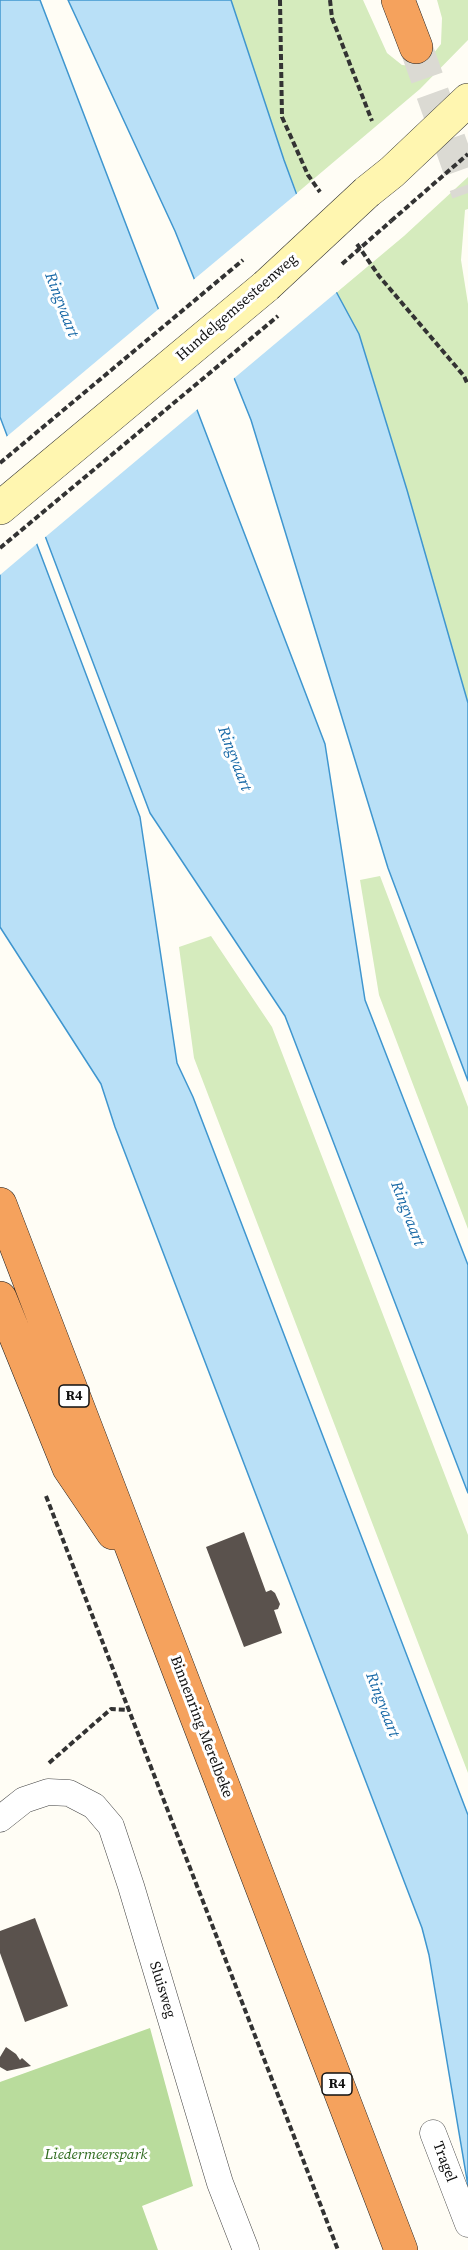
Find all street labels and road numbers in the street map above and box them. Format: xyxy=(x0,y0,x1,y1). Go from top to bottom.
street label: Hundelgemsesteenweg xyxy=(173,251,301,365)
road number: R4 xyxy=(59,1385,89,1407)
street label: Binnenring Merelbeke xyxy=(166,1653,236,1801)
street label: Sluisweg xyxy=(145,1960,179,2020)
road number: R4 xyxy=(322,2073,352,2095)
street label: Tragel xyxy=(428,2139,460,2185)

